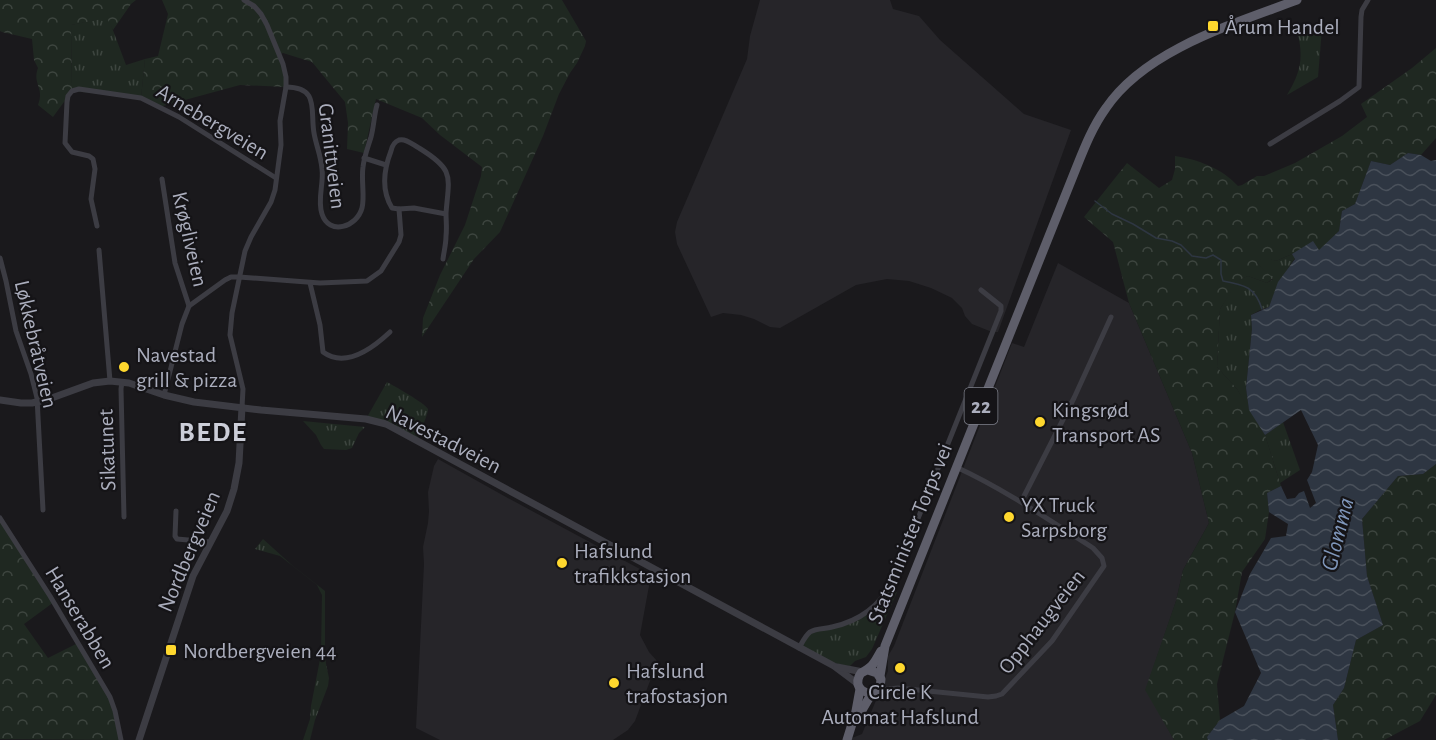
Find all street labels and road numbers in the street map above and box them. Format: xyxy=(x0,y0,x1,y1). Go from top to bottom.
street label: Arnebergveien xyxy=(153,80,272,164)
street label: Granittveien xyxy=(315,102,349,210)
street label: Krøgliveien xyxy=(168,189,212,289)
street label: Løkkebråtveien xyxy=(11,278,61,410)
road number: 22 xyxy=(964,388,998,424)
street label: Navestadveien xyxy=(382,400,505,477)
street label: Sikatunet xyxy=(95,409,119,491)
street label: Statsminister Torps vei xyxy=(864,440,956,627)
street label: Nordbergveien xyxy=(154,488,224,615)
street label: Hanserabben xyxy=(41,562,119,673)
street label: Opphaugveien xyxy=(994,565,1089,678)

